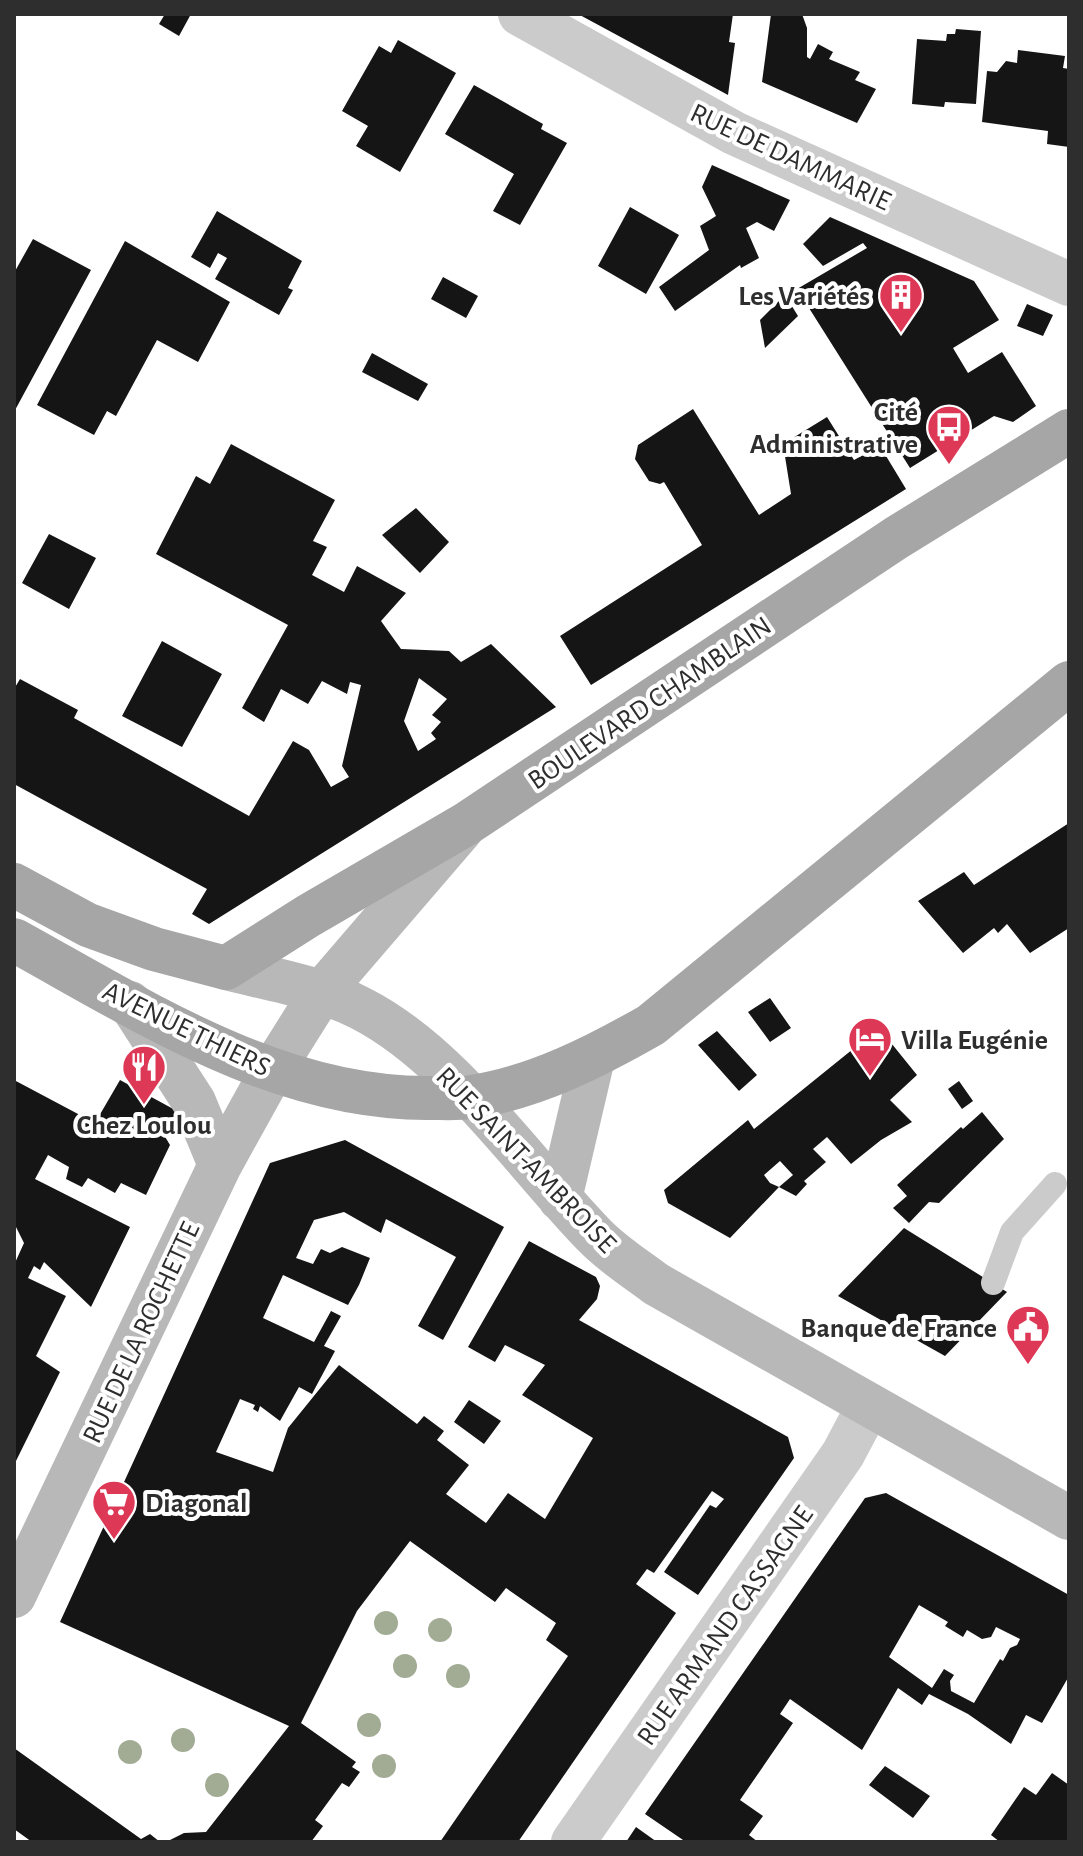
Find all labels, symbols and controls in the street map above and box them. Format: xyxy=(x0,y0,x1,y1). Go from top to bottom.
street label: RUE DE DAMMARIE xyxy=(686,99,895,216)
building icon: Les Variétés xyxy=(877,271,925,334)
place label: Les Variétés xyxy=(738,283,870,311)
place label: Cité Administrative xyxy=(750,399,918,459)
bus stop icon: Cité Administrative xyxy=(925,403,973,466)
street label: BOULEVARD CHAMBLAIN xyxy=(523,612,777,795)
street label: AVENUE THIERS xyxy=(98,977,274,1082)
hotel icon: Villa Eugénie xyxy=(846,1015,894,1078)
place label: Villa Eugénie xyxy=(901,1027,1048,1055)
restaurant icon: Chez Loulou xyxy=(120,1043,168,1106)
street label: RUE SAINT-AMBROISE xyxy=(430,1062,621,1259)
place label: Chez Loulou xyxy=(76,1112,212,1140)
street label: RUE DE LA ROCHETTE xyxy=(78,1218,205,1448)
public building icon: Banque de France xyxy=(1004,1303,1052,1366)
place label: Banque de France xyxy=(800,1315,997,1343)
supermarket icon: Diagonal xyxy=(90,1478,138,1541)
place label: Diagonal xyxy=(145,1490,247,1518)
street label: RUE ARMAND CASSAGNE xyxy=(632,1501,819,1751)

